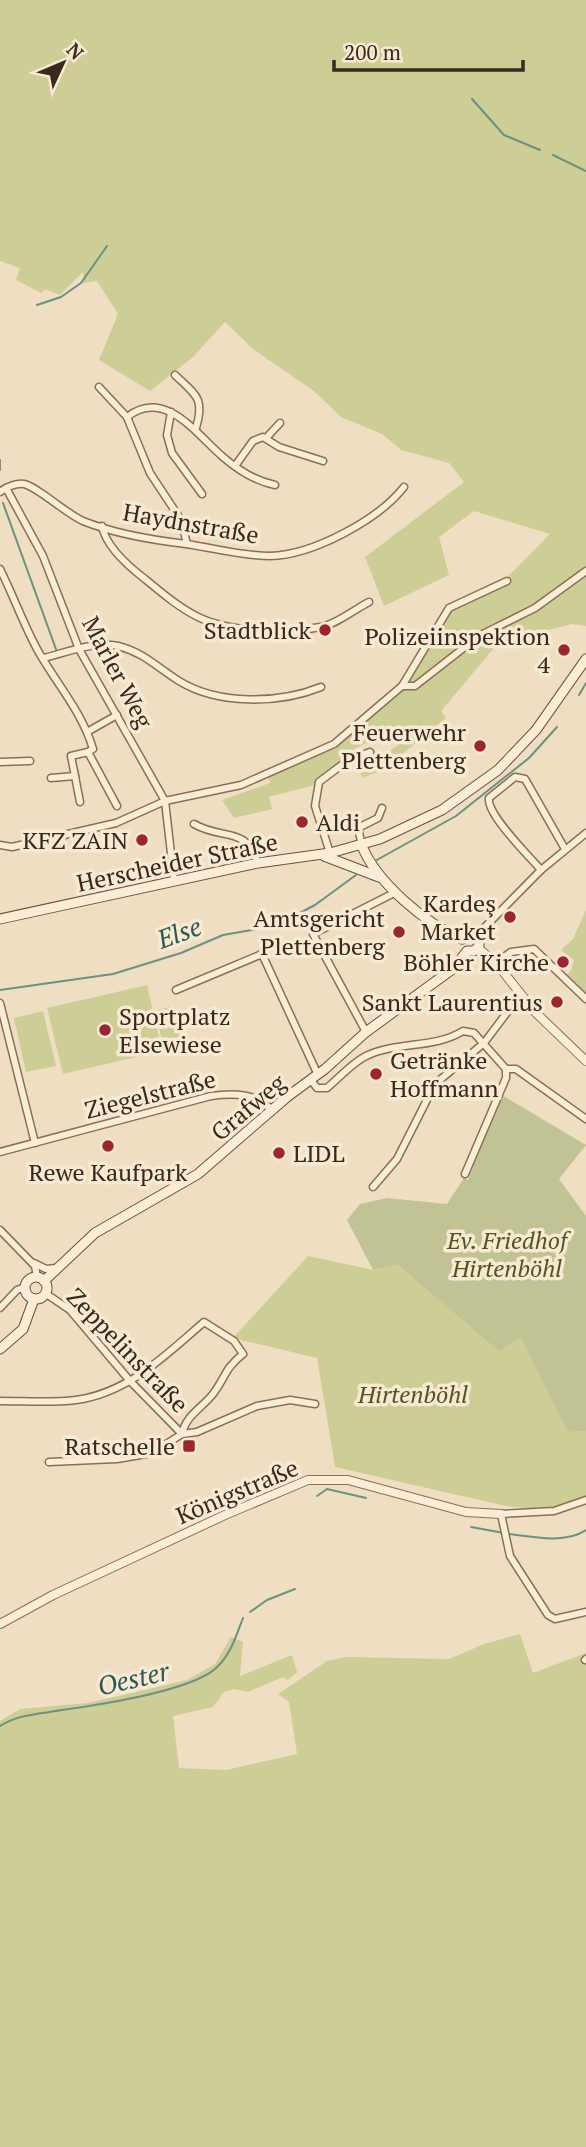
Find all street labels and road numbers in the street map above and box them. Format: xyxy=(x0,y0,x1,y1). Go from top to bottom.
street label: Haydnstraße xyxy=(121,495,261,551)
street label: Marler Weg xyxy=(75,611,161,734)
street label: Herscheider Straße xyxy=(74,825,280,899)
street label: Ziegelstraße xyxy=(81,1062,219,1126)
street label: Grafweg xyxy=(204,1066,292,1148)
street label: Zeppelinstraße xyxy=(60,1281,196,1419)
street label: Königstraße xyxy=(171,1451,303,1531)

